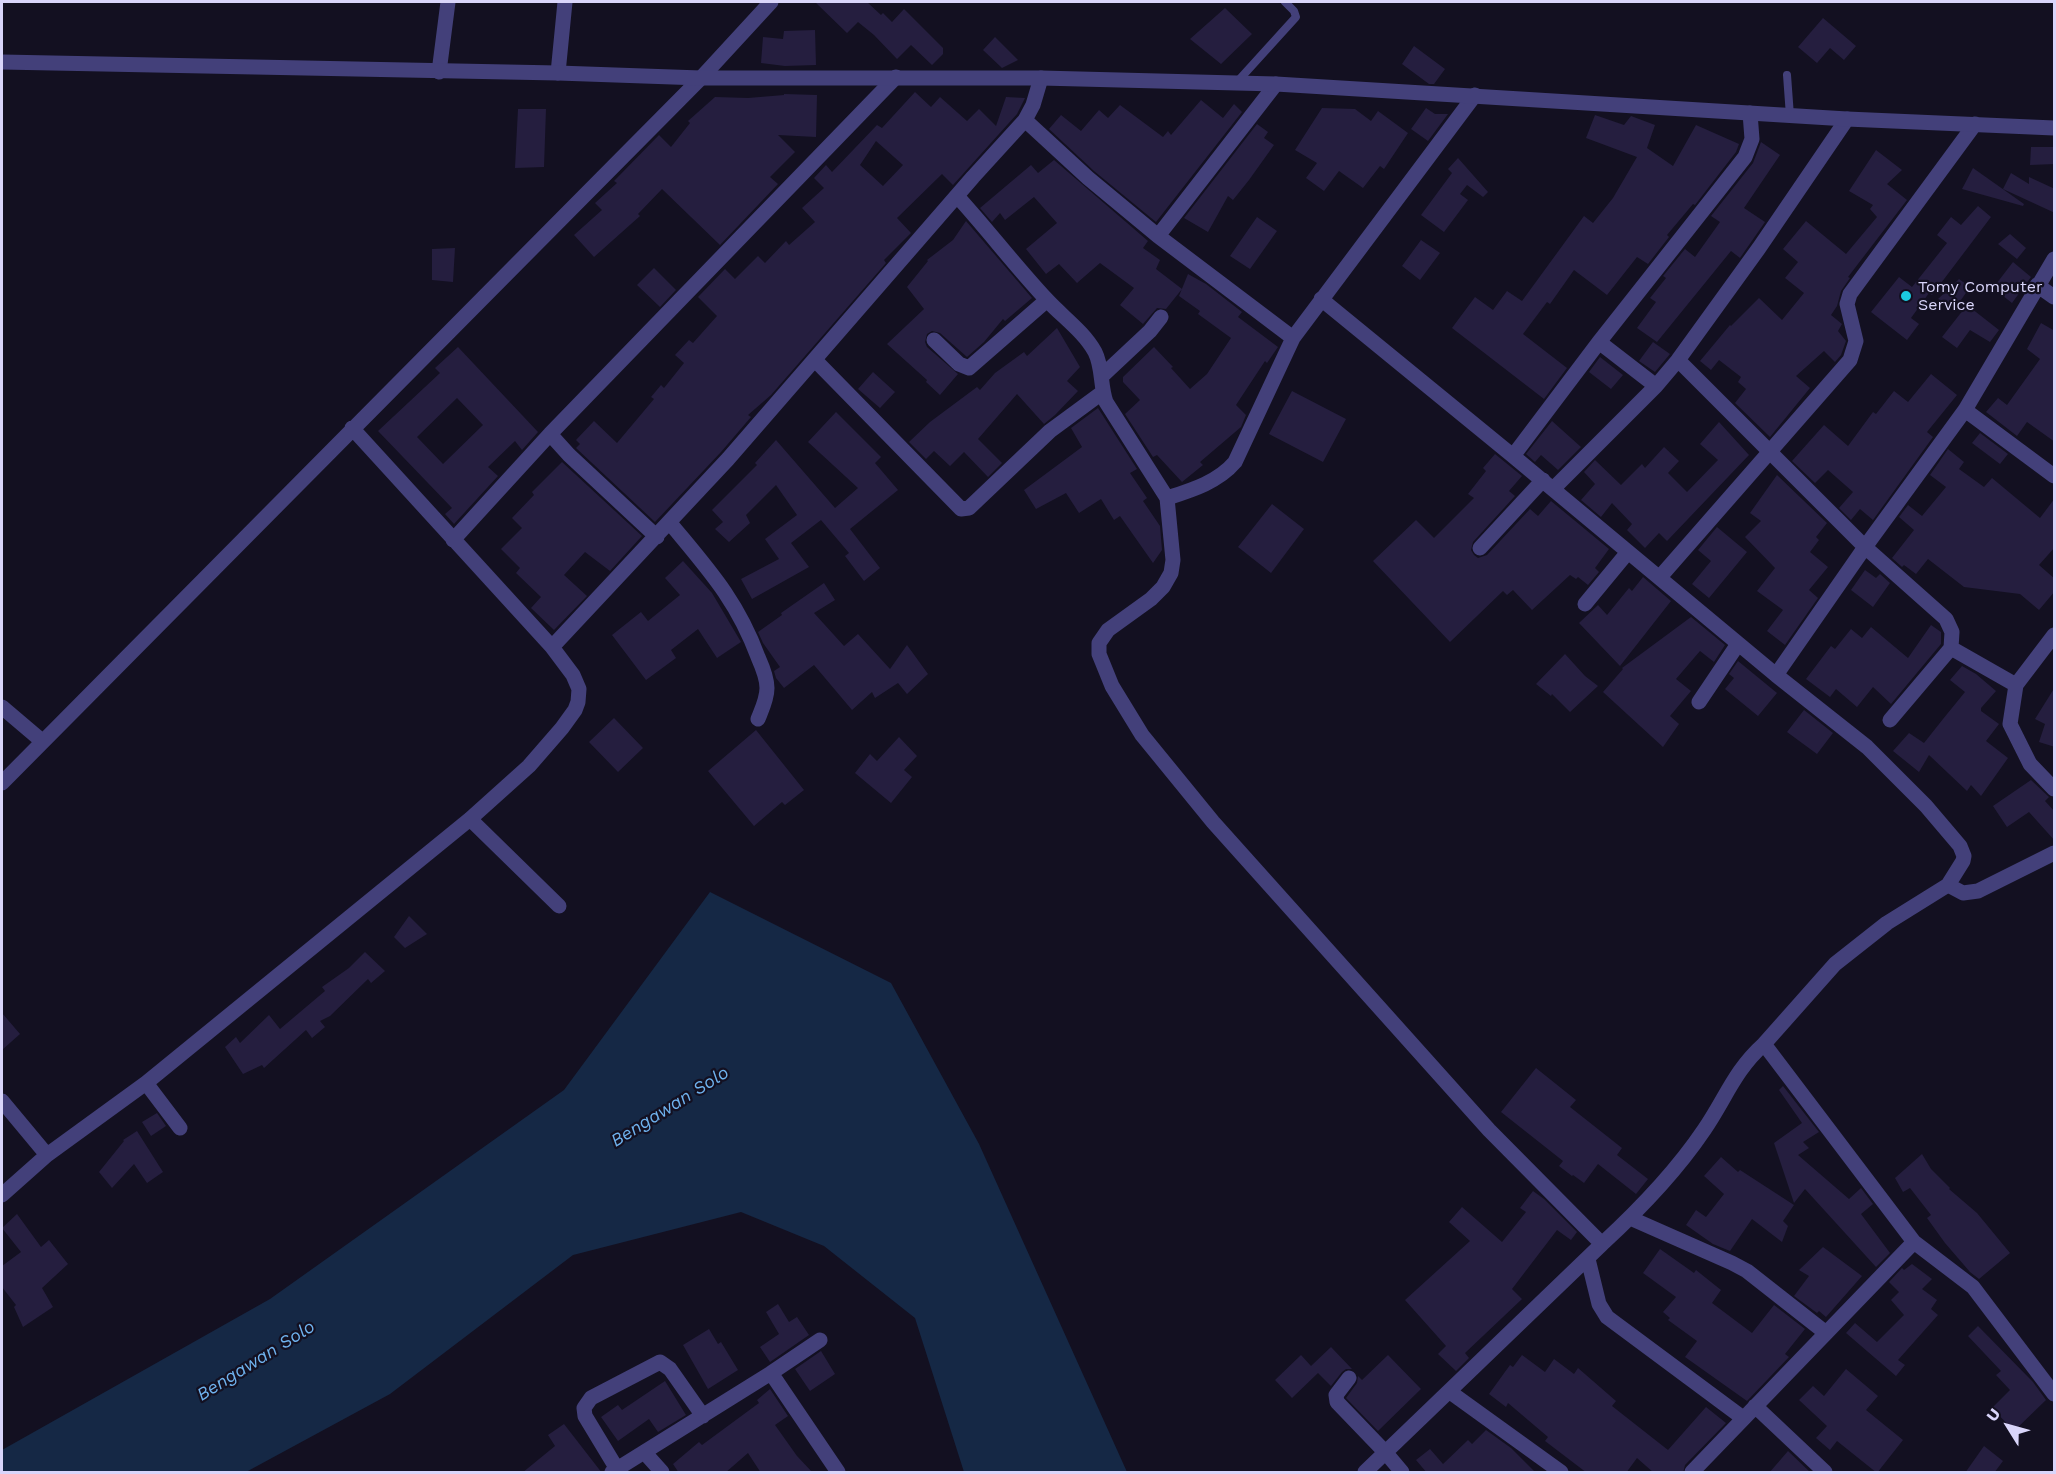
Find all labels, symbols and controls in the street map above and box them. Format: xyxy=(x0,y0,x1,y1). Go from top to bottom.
place label: Tomy Computer Service xyxy=(1918,277,2042,315)
marker: Tomy Computer Service xyxy=(1899,289,1913,303)
water label: Bengawan Solo xyxy=(607,1062,733,1152)
water label: Bengawan Solo xyxy=(193,1316,319,1406)
north arrow xyxy=(1978,1396,2038,1456)
text: U xyxy=(1982,1405,2004,1425)

